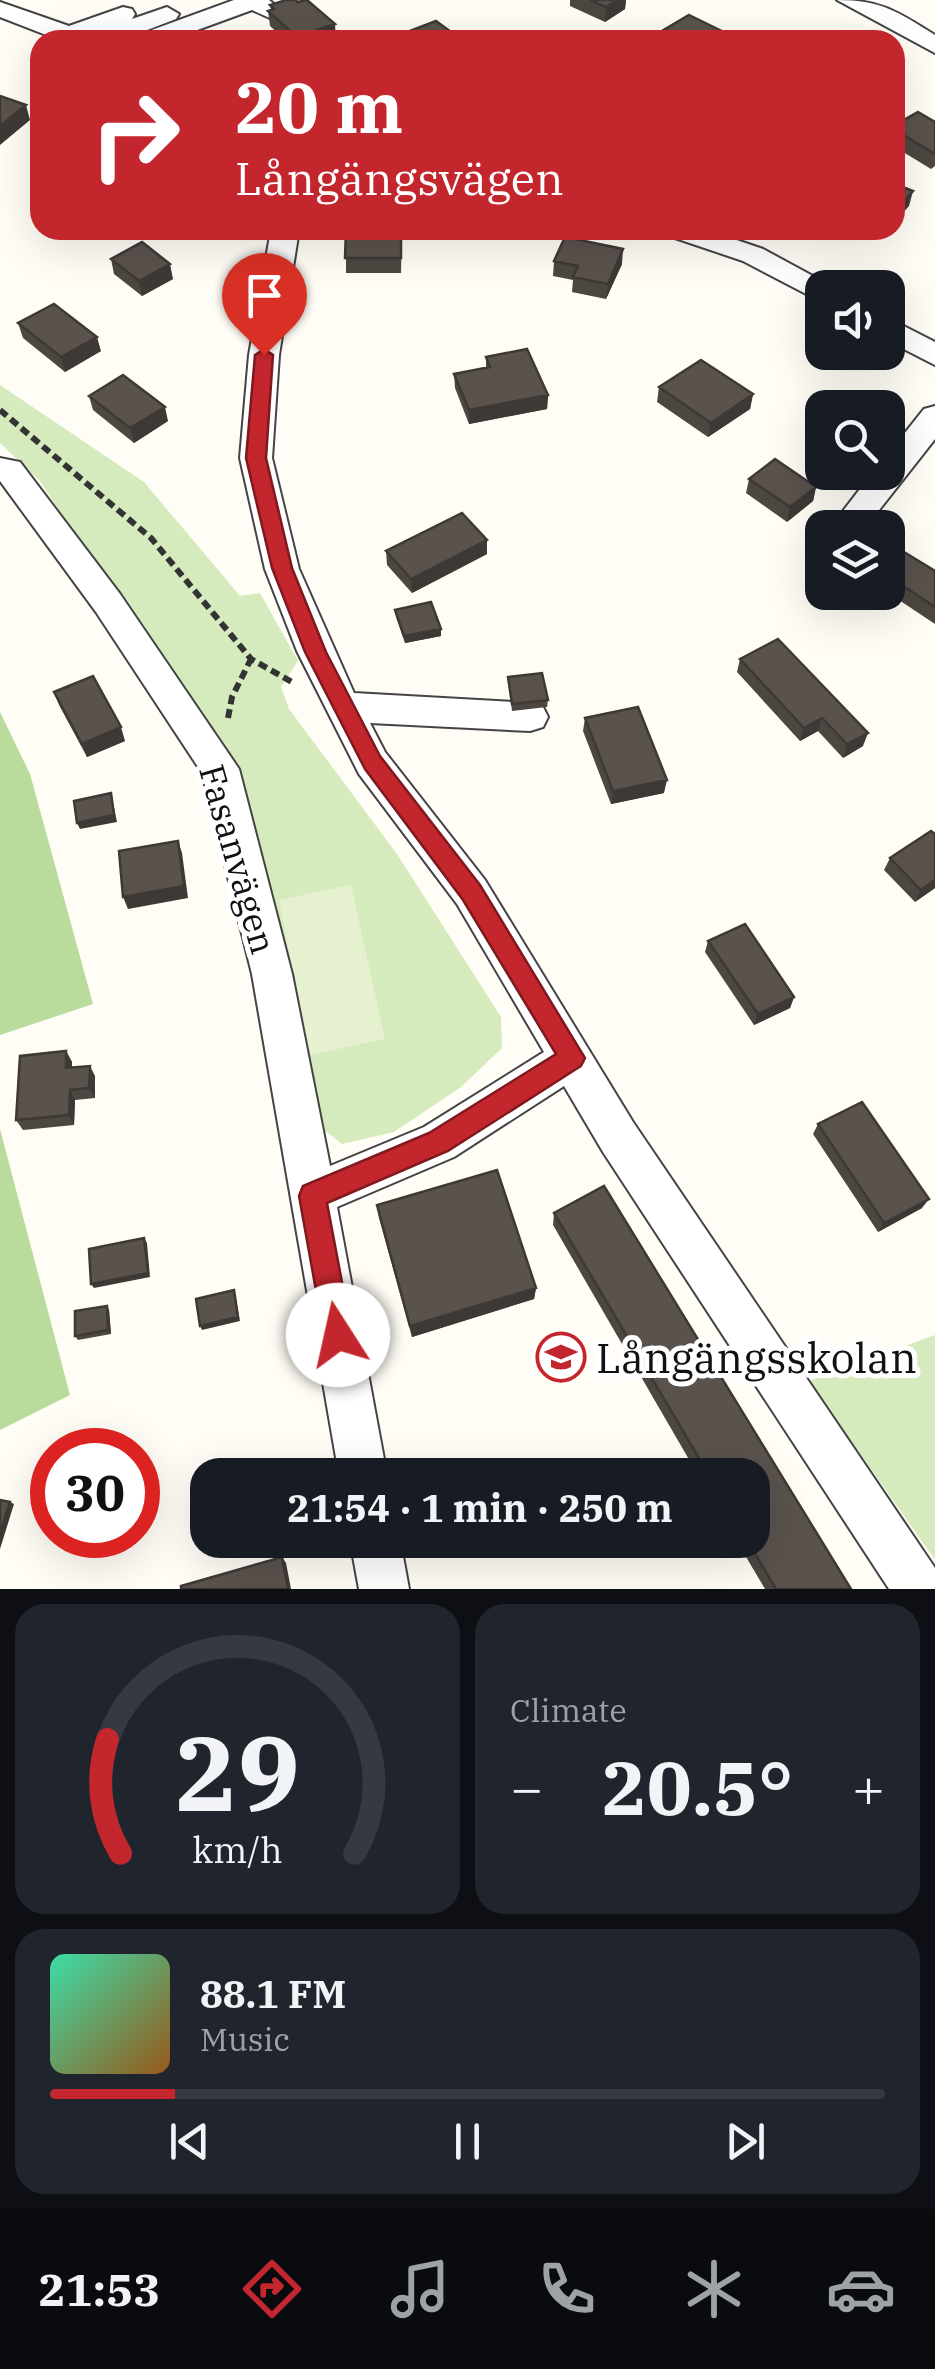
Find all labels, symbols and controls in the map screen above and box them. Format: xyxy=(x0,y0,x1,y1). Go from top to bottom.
text: 20 m xyxy=(235,61,403,152)
icon: right xyxy=(70,70,200,200)
text: Långängsvägen xyxy=(235,149,564,207)
pin xyxy=(222,253,307,356)
icon: arrive xyxy=(237,268,292,323)
map controls xyxy=(805,270,905,610)
button: sound xyxy=(805,270,905,370)
button: search xyxy=(805,390,905,490)
button: layers xyxy=(805,510,905,610)
street label: Fasanvägen xyxy=(189,759,287,959)
position arrow xyxy=(286,1283,390,1387)
place label: Långängsskolan xyxy=(596,1330,917,1385)
school or university icon: Långängsskolan xyxy=(535,1331,587,1383)
speed limit sign: 30 xyxy=(30,1428,160,1558)
text: 21:54 · 1 min · 250 m xyxy=(287,1483,673,1532)
text: Climate xyxy=(510,1689,627,1731)
text: 29 xyxy=(175,1704,300,1840)
text: 20.5° xyxy=(602,1738,793,1836)
text: − xyxy=(510,1752,543,1823)
text: + xyxy=(852,1752,885,1823)
text: km/h xyxy=(192,1826,283,1873)
text: 88.1 FM xyxy=(200,1969,346,2018)
text: Music xyxy=(200,2018,290,2060)
icon: previous xyxy=(162,2114,217,2169)
icon: pause xyxy=(440,2114,495,2169)
icon: next xyxy=(718,2114,773,2169)
icon: directions xyxy=(237,2254,307,2324)
icon: music xyxy=(385,2254,455,2324)
icon: phone xyxy=(532,2254,602,2324)
icon: climate xyxy=(679,2254,749,2324)
icon: car xyxy=(826,2254,896,2324)
text: 21:53 xyxy=(39,2260,160,2318)

